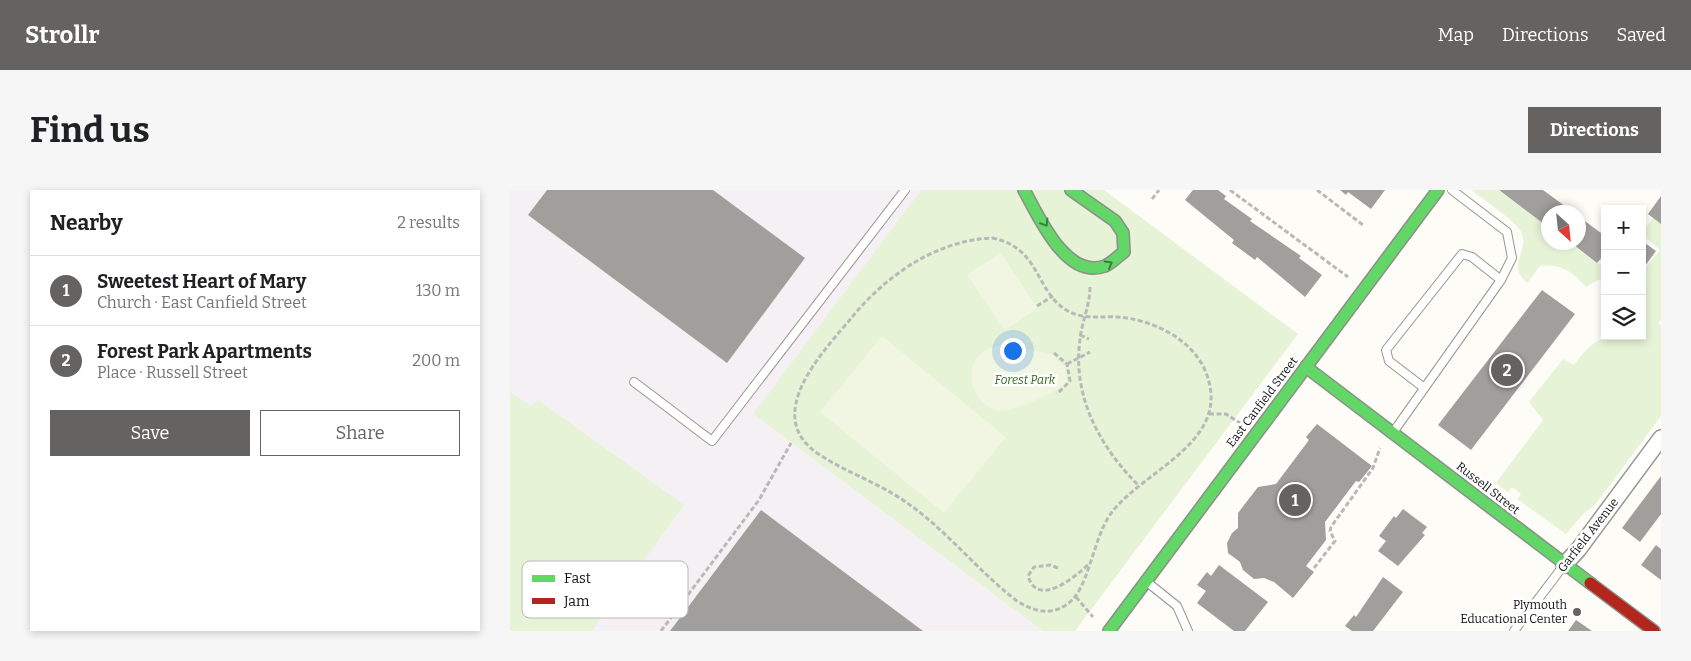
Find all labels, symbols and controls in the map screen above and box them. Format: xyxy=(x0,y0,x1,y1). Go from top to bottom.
text: Strollr xyxy=(25,21,100,49)
text: Map xyxy=(1438,24,1474,46)
text: Directions xyxy=(1502,24,1589,46)
text: Saved xyxy=(1617,24,1666,46)
button: Directions xyxy=(1528,107,1661,153)
text: Find us xyxy=(30,109,150,151)
north arrow xyxy=(1541,205,1586,250)
map controls xyxy=(1601,205,1646,340)
button: + xyxy=(1601,205,1646,250)
text: Nearby xyxy=(50,210,123,236)
text: 2 results xyxy=(397,213,460,232)
one-way arrow xyxy=(1039,218,1048,227)
button: − xyxy=(1601,250,1646,295)
one-way arrow xyxy=(1103,260,1112,270)
text: Sweetest Heart of Mary xyxy=(97,270,306,293)
text: 1 xyxy=(63,281,69,300)
text: 130 m xyxy=(416,281,460,300)
text: Church · East Canfield Street xyxy=(97,293,307,312)
button: layers xyxy=(1601,295,1646,340)
your location xyxy=(1000,338,1026,364)
text: Forest Park Apartments xyxy=(97,340,312,363)
text: 2 xyxy=(61,351,71,370)
text: 200 m xyxy=(412,351,460,370)
pin: 2 xyxy=(1491,351,1523,389)
street label: East Canfield Street xyxy=(1224,354,1301,450)
text: Place · Russell Street xyxy=(97,363,248,382)
park label: Forest Park xyxy=(995,373,1056,387)
button: Save xyxy=(50,410,250,456)
button: Share xyxy=(260,410,460,456)
street label: Russell Street xyxy=(1454,459,1523,517)
pin: 1 xyxy=(1279,481,1311,519)
street label: Garfield Avenue xyxy=(1555,495,1621,575)
legend xyxy=(522,561,688,618)
text: Fast xyxy=(564,570,591,587)
text: Jam xyxy=(563,593,590,610)
place label: Plymouth Educational Center xyxy=(1460,598,1568,626)
marker: Plymouth Educational Center xyxy=(1571,606,1583,618)

